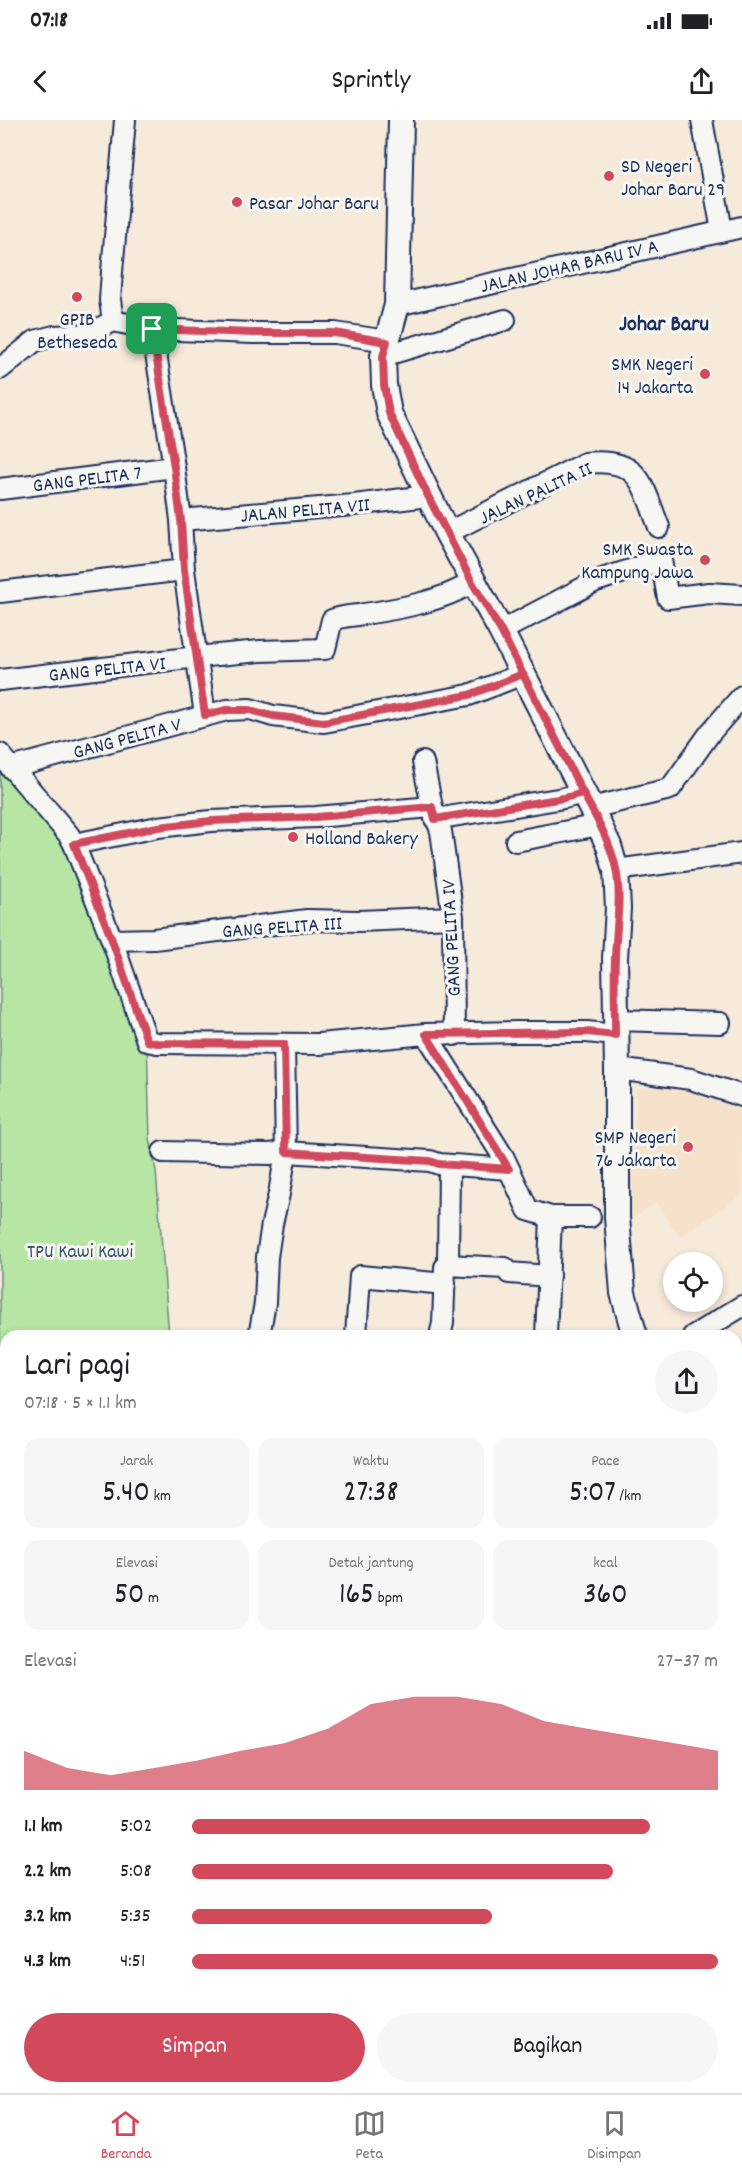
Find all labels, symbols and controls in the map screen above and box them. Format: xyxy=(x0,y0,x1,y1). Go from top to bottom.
text: 07:18 xyxy=(30,6,68,37)
text: Sprintly xyxy=(331,62,411,101)
icon: back xyxy=(24,65,57,98)
icon: share xyxy=(685,65,718,98)
place label: SD Negeri Johar Baru 29 xyxy=(621,154,725,205)
marker: SD Negeri Johar Baru 29 xyxy=(602,169,616,183)
place label: Pasar Johar Baru xyxy=(249,191,379,219)
marker: Pasar Johar Baru xyxy=(230,195,244,209)
street label: JALAN JOHAR BARU IV A xyxy=(478,234,661,302)
marker: GPIB Betheseda xyxy=(70,290,84,304)
pin xyxy=(126,303,177,354)
place label: GPIB Betheseda xyxy=(37,307,117,358)
district label: Johar Baru xyxy=(619,310,709,341)
icon: arrive xyxy=(135,312,168,345)
place label: SMK Negeri 14 Jakarta xyxy=(611,352,694,403)
marker: SMK Negeri 14 Jakarta xyxy=(698,367,712,381)
street label: JALAN PALITA II xyxy=(475,456,597,533)
street label: GANG PELITA 7 xyxy=(31,460,143,502)
street label: JALAN PELITA VII xyxy=(239,492,371,532)
place label: SMK Swasta Kampung Jawa xyxy=(581,537,694,588)
marker: SMK Swasta Kampung Jawa xyxy=(698,553,712,567)
street label: GANG PELITA VI xyxy=(47,651,167,691)
street label: GANG PELITA V xyxy=(70,712,185,768)
place label: Holland Bakery xyxy=(305,826,419,854)
marker: Holland Bakery xyxy=(286,830,300,844)
street label: GANG PELITA IV xyxy=(436,878,470,997)
street label: GANG PELITA III xyxy=(221,911,343,947)
place label: SMP Negeri 76 Jakarta xyxy=(594,1125,677,1176)
marker: SMP Negeri 76 Jakarta xyxy=(681,1140,695,1154)
park label: TPU Kawi Kawi xyxy=(27,1239,133,1267)
map controls xyxy=(663,1252,723,1312)
button: locate xyxy=(663,1252,723,1312)
text: Lari pagi xyxy=(24,1344,130,1391)
button: share xyxy=(655,1350,718,1413)
text: 07:18 · 5 × 1.1 km xyxy=(24,1390,137,1418)
text: Jarak xyxy=(120,1450,153,1473)
text: Waktu xyxy=(353,1450,389,1473)
text: Pace xyxy=(591,1450,619,1473)
text: 5.40 xyxy=(102,1473,150,1516)
text: 27:38 xyxy=(344,1473,398,1516)
text: 5:07 xyxy=(569,1473,616,1516)
text: km xyxy=(150,1485,171,1508)
text: /km xyxy=(616,1485,642,1508)
text: Elevasi xyxy=(116,1552,158,1575)
text: Detak jantung xyxy=(328,1552,414,1575)
text: kcal xyxy=(593,1552,617,1575)
text: 50 xyxy=(114,1575,144,1618)
text: 165 xyxy=(339,1575,374,1618)
text: 360 xyxy=(583,1575,628,1618)
text: m xyxy=(144,1587,159,1610)
text: bpm xyxy=(374,1587,403,1610)
text: Elevasi xyxy=(24,1648,76,1676)
text: 27–37 m xyxy=(657,1648,718,1676)
text: 1.1 km xyxy=(24,1813,63,1841)
text: 5:02 xyxy=(120,1813,152,1841)
text: 2.2 km xyxy=(24,1858,71,1886)
text: 5:08 xyxy=(120,1858,152,1886)
text: 3.2 km xyxy=(24,1903,71,1931)
text: 5:35 xyxy=(120,1903,151,1931)
text: 4.3 km xyxy=(24,1948,71,1976)
text: 4:51 xyxy=(120,1948,145,1976)
button: Simpan xyxy=(24,2013,365,2082)
button: Bagikan xyxy=(377,2013,718,2082)
tab: Beranda xyxy=(101,2107,151,2166)
tab: Peta xyxy=(353,2107,386,2166)
tab: Disimpan xyxy=(587,2107,641,2166)

